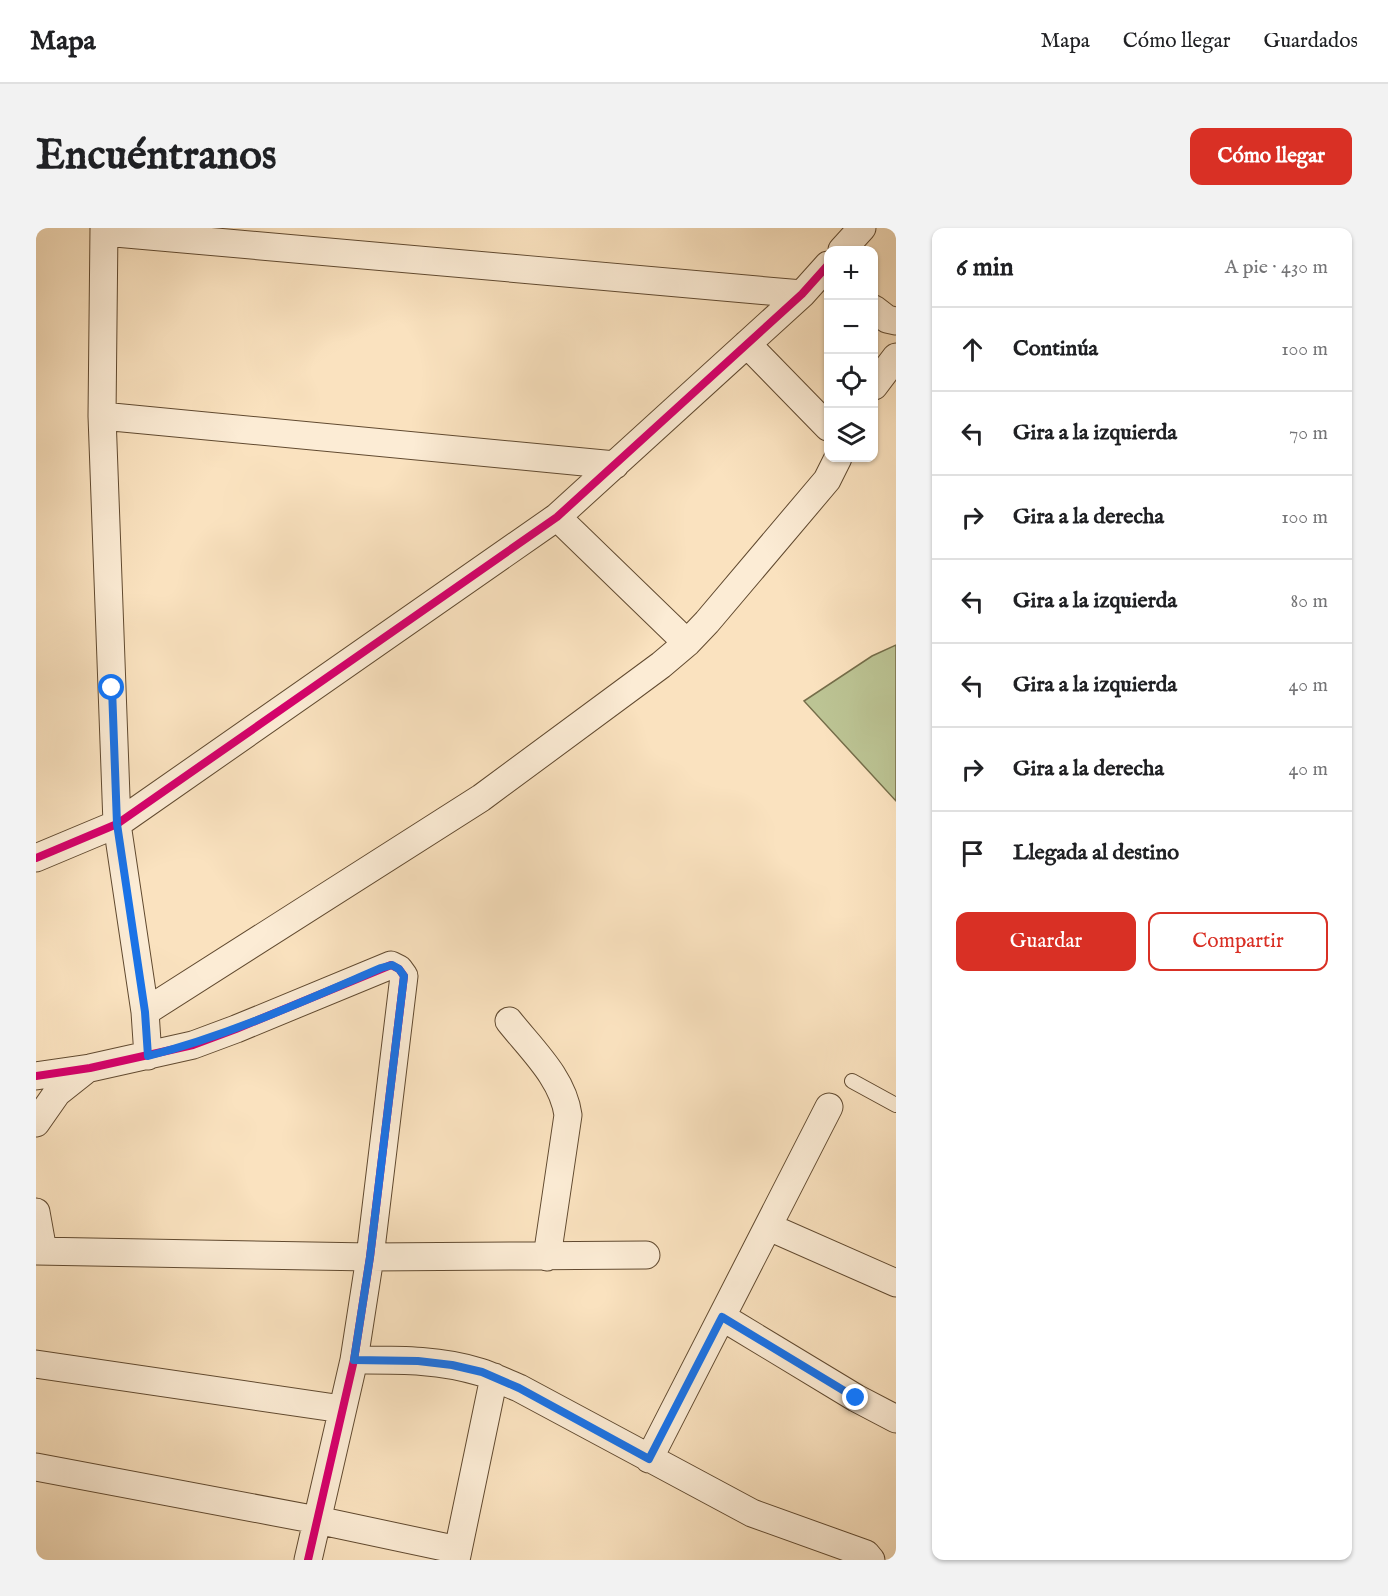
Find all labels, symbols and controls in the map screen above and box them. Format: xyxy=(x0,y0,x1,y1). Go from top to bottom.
text: Mapa xyxy=(30,24,96,59)
text: Mapa xyxy=(1041,28,1090,55)
text: Cómo llegar xyxy=(1123,28,1230,55)
text: Guardados xyxy=(1263,28,1358,55)
button: Cómo llegar xyxy=(1190,128,1352,185)
text: Encuéntranos xyxy=(36,130,277,183)
map controls xyxy=(824,246,878,462)
button: + xyxy=(824,246,878,300)
text: 6 min xyxy=(956,251,1014,284)
text: A pie · 430 m xyxy=(1225,255,1328,280)
button: − xyxy=(824,300,878,354)
icon: ahead xyxy=(956,333,989,366)
text: Continúa xyxy=(1013,335,1098,363)
text: 100 m xyxy=(1281,337,1328,362)
button: locate xyxy=(824,354,878,408)
button: layers xyxy=(824,408,878,462)
icon: left xyxy=(956,417,989,450)
text: Gira a la izquierda xyxy=(1013,419,1177,447)
text: 70 m xyxy=(1289,421,1328,446)
icon: right xyxy=(956,501,989,534)
text: Gira a la derecha xyxy=(1013,503,1164,531)
text: 100 m xyxy=(1281,505,1328,530)
icon: left xyxy=(956,585,989,618)
text: Gira a la izquierda xyxy=(1013,587,1177,615)
text: 80 m xyxy=(1291,589,1328,614)
icon: left xyxy=(956,669,989,702)
text: Gira a la izquierda xyxy=(1013,671,1177,699)
text: 40 m xyxy=(1289,673,1328,698)
route start xyxy=(98,674,124,700)
icon: right xyxy=(956,753,989,786)
text: Gira a la derecha xyxy=(1013,755,1164,783)
text: 40 m xyxy=(1289,757,1328,782)
icon: arrive xyxy=(956,837,989,870)
text: Llegada al destino xyxy=(1013,839,1179,867)
button: Guardar xyxy=(956,912,1136,971)
button: Compartir xyxy=(1148,912,1328,971)
route end xyxy=(842,1384,868,1410)

